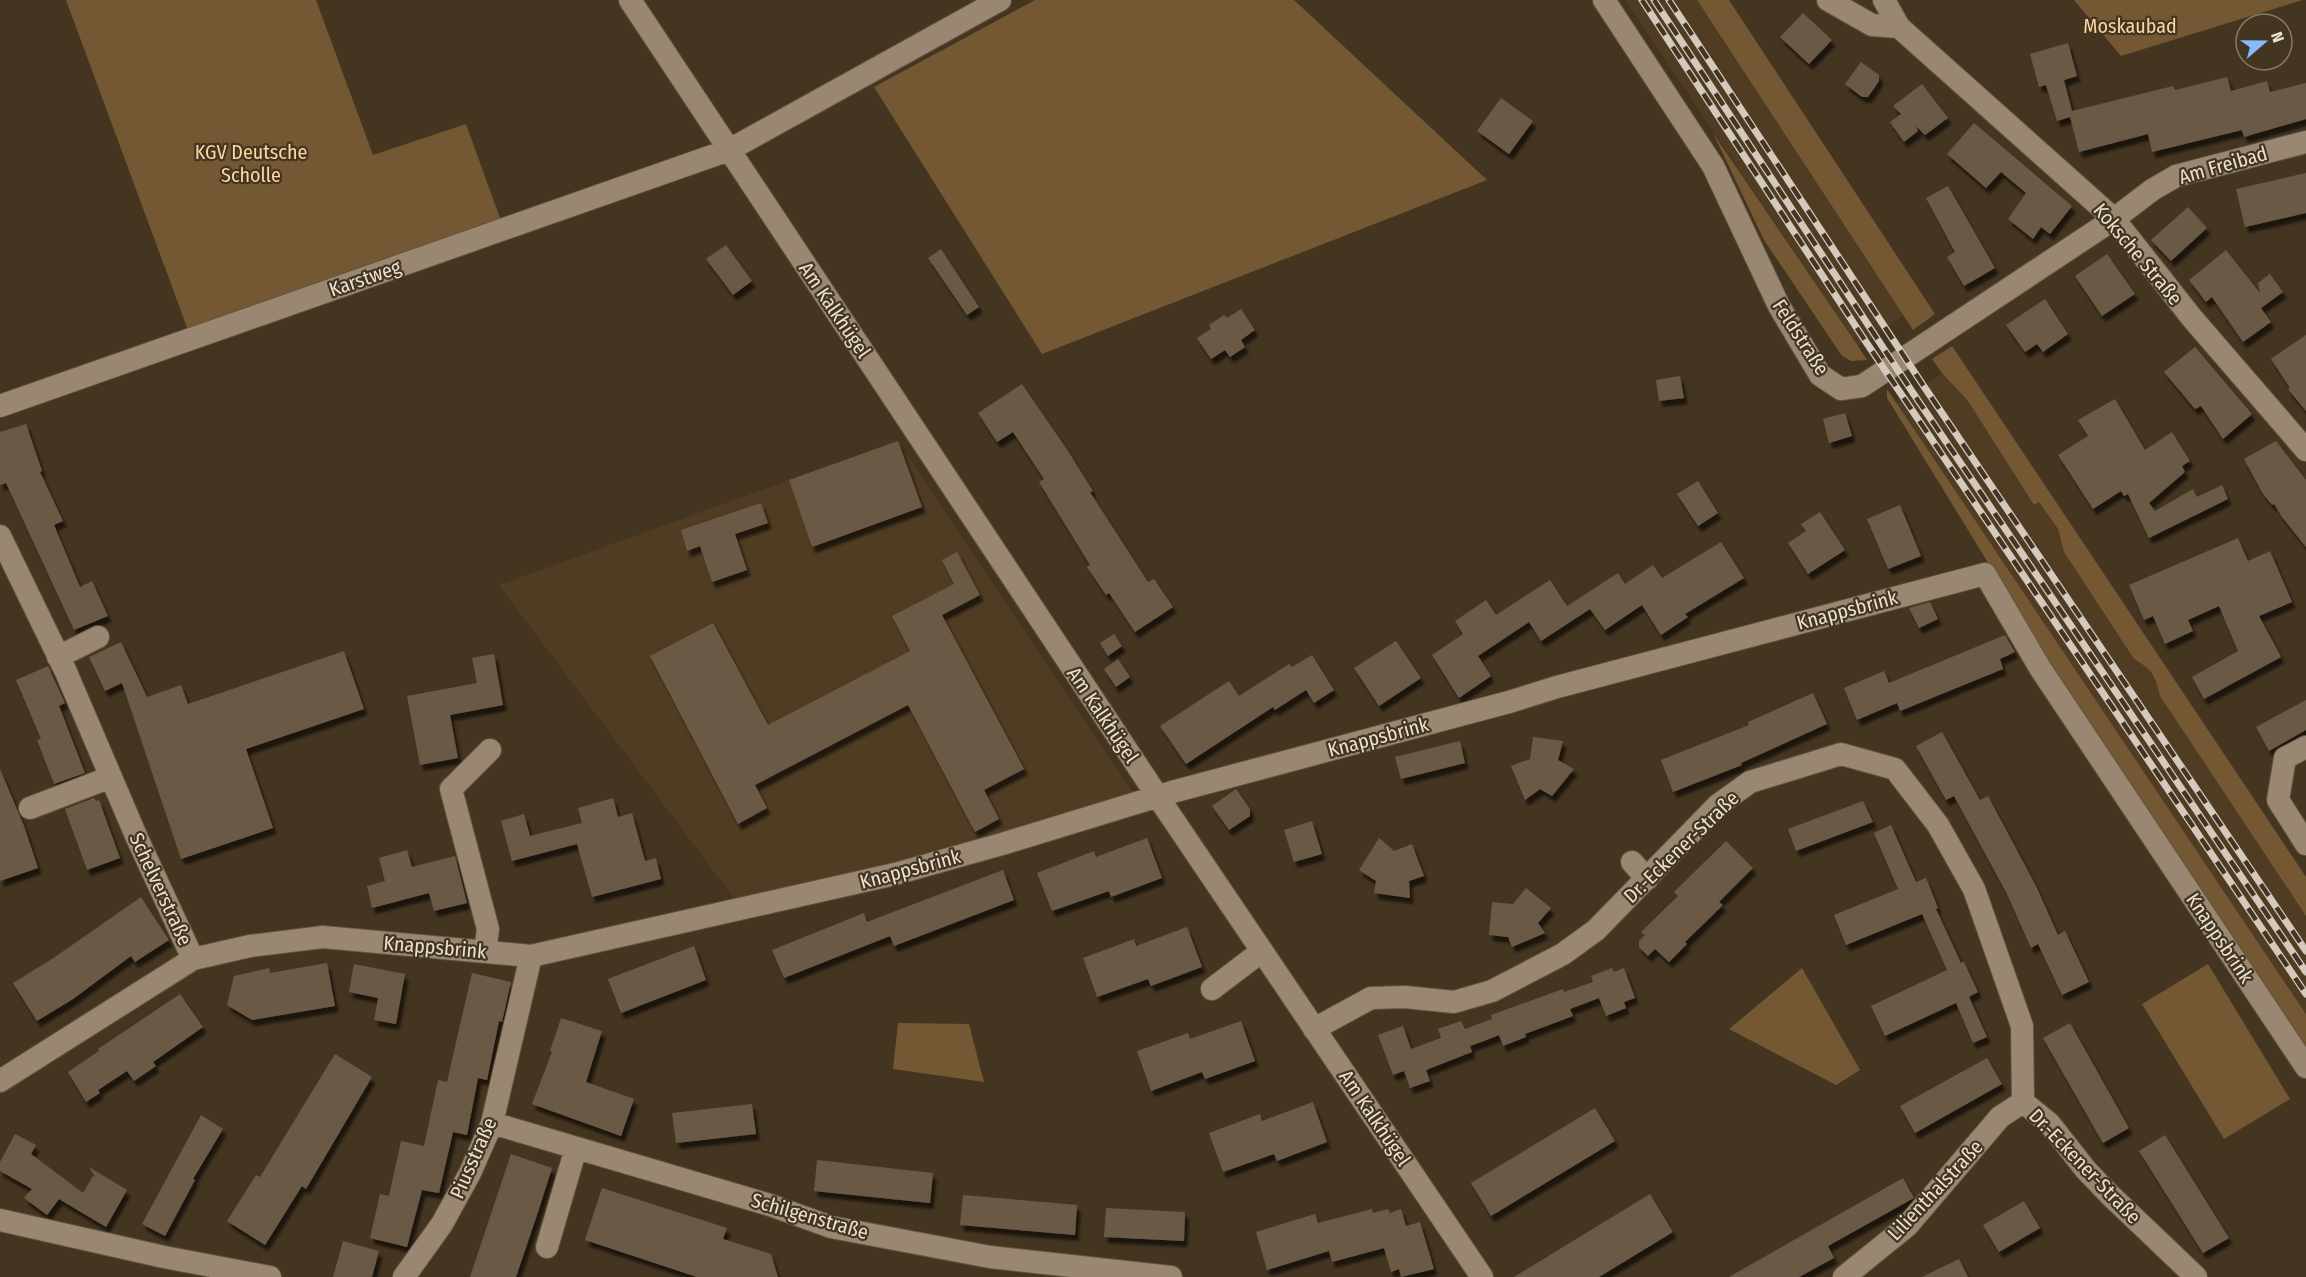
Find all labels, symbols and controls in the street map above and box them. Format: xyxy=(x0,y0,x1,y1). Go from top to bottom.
north arrow xyxy=(2234,12,2294,72)
park label: Moskaubad xyxy=(2083,14,2177,38)
text: N xyxy=(2267,29,2288,45)
park label: KGV Deutsche Scholle xyxy=(195,140,307,187)
street label: Am Freibad xyxy=(2176,141,2270,189)
street label: Koksche Straße xyxy=(2088,198,2188,310)
street label: Karstweg xyxy=(326,254,405,301)
street label: Am Kalkhügel xyxy=(794,257,876,363)
street label: Feldstraße xyxy=(1768,295,1834,379)
street label: Knappsbrink xyxy=(1794,585,1901,635)
street label: Am Kalkhügel xyxy=(1062,662,1144,768)
street label: Knappsbrink xyxy=(1325,712,1432,762)
street label: Dr.-Eckener-Straße xyxy=(1618,786,1744,908)
street label: Schelverstraße xyxy=(125,829,197,949)
street label: Knappsbrink xyxy=(857,844,964,894)
street label: Knappsbrink xyxy=(2181,888,2259,988)
street label: Knappsbrink xyxy=(383,931,488,964)
street label: Am Kalkhügel xyxy=(1334,1065,1416,1171)
street label: Dr.-Eckener-Straße xyxy=(2024,1103,2146,1229)
street label: Piusstraße xyxy=(445,1114,501,1202)
street label: Lilienthalstraße xyxy=(1882,1135,1988,1245)
street label: Schilgenstraße xyxy=(749,1188,871,1244)

